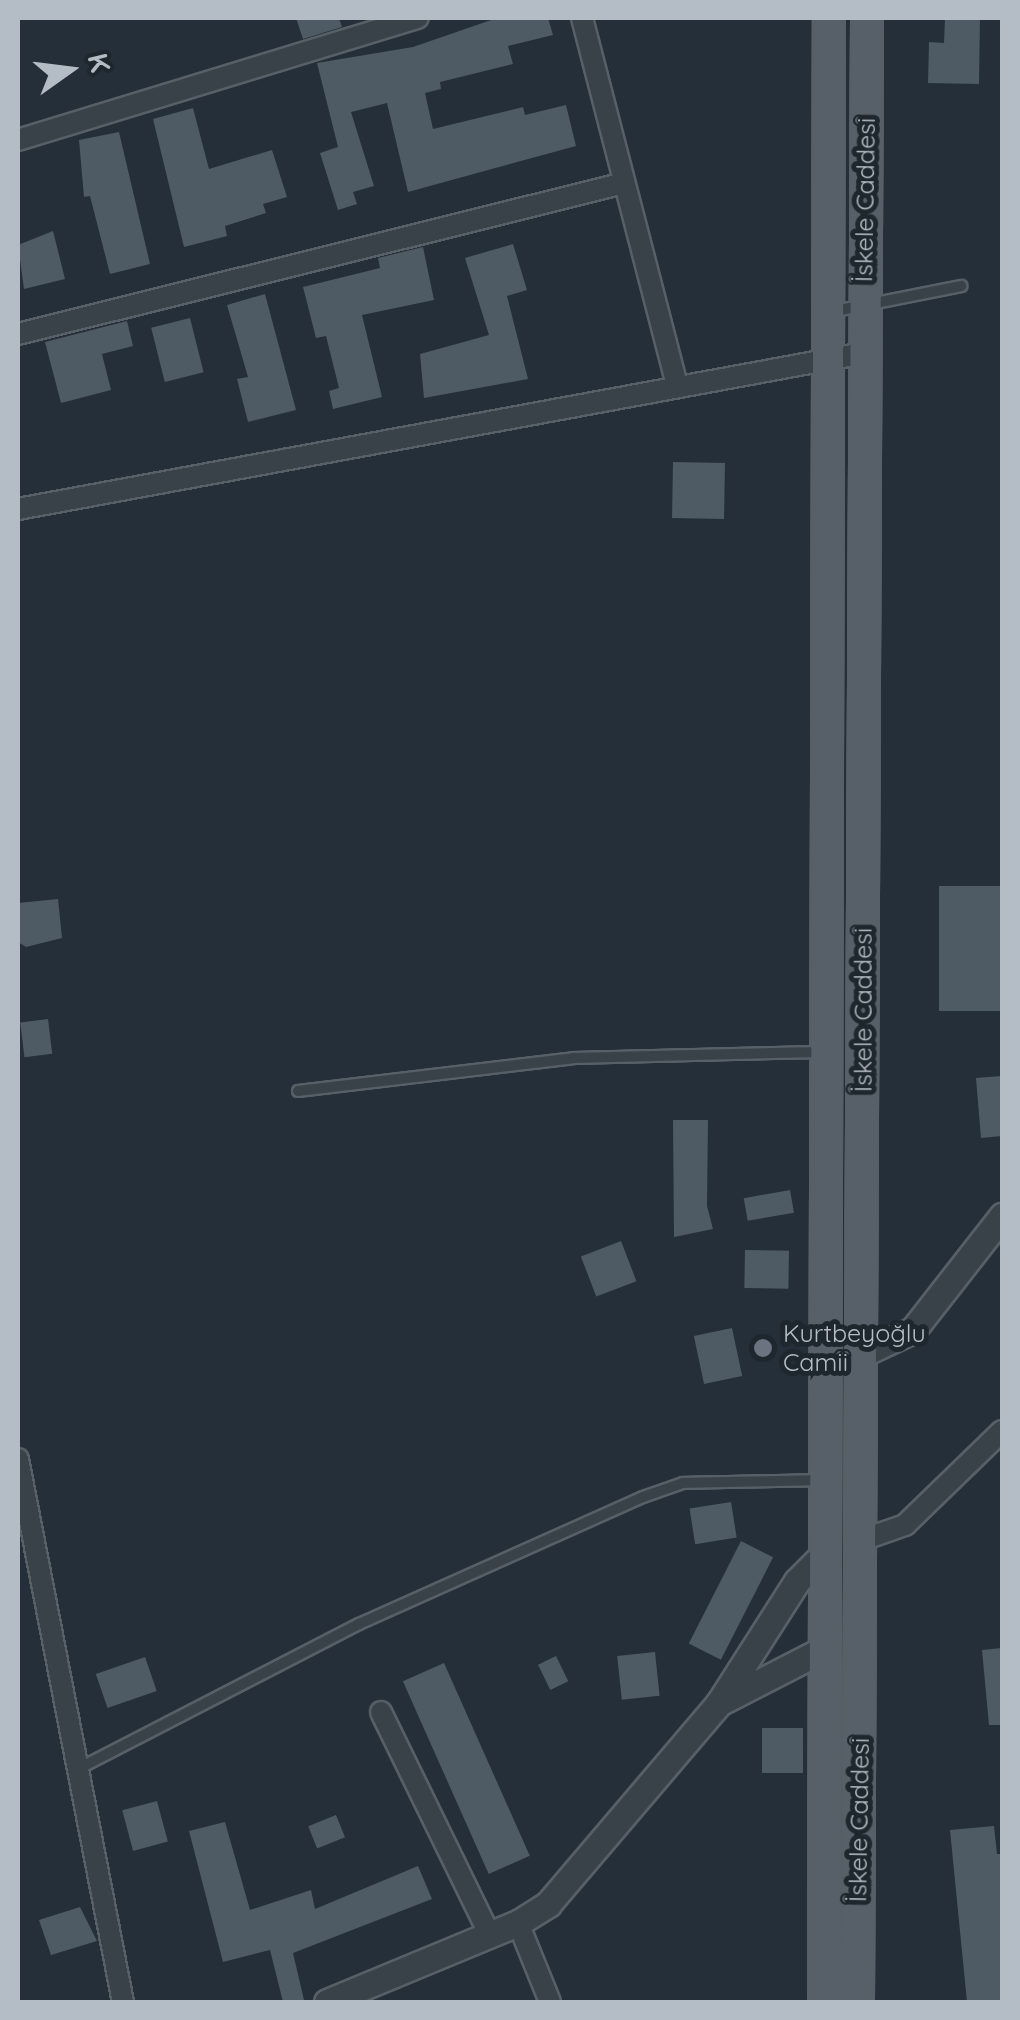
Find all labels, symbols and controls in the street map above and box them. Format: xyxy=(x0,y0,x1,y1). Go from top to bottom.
north arrow xyxy=(20,20,120,120)
text: K xyxy=(80,49,119,76)
street label: İskele Caddesi xyxy=(849,118,881,282)
street label: İskele Caddesi xyxy=(848,928,878,1092)
place label: Kurtbeyoğlu Camii xyxy=(783,1319,926,1378)
marker: Kurtbeyoğlu Camii xyxy=(752,1337,774,1359)
street label: İskele Caddesi xyxy=(843,1738,875,1902)

